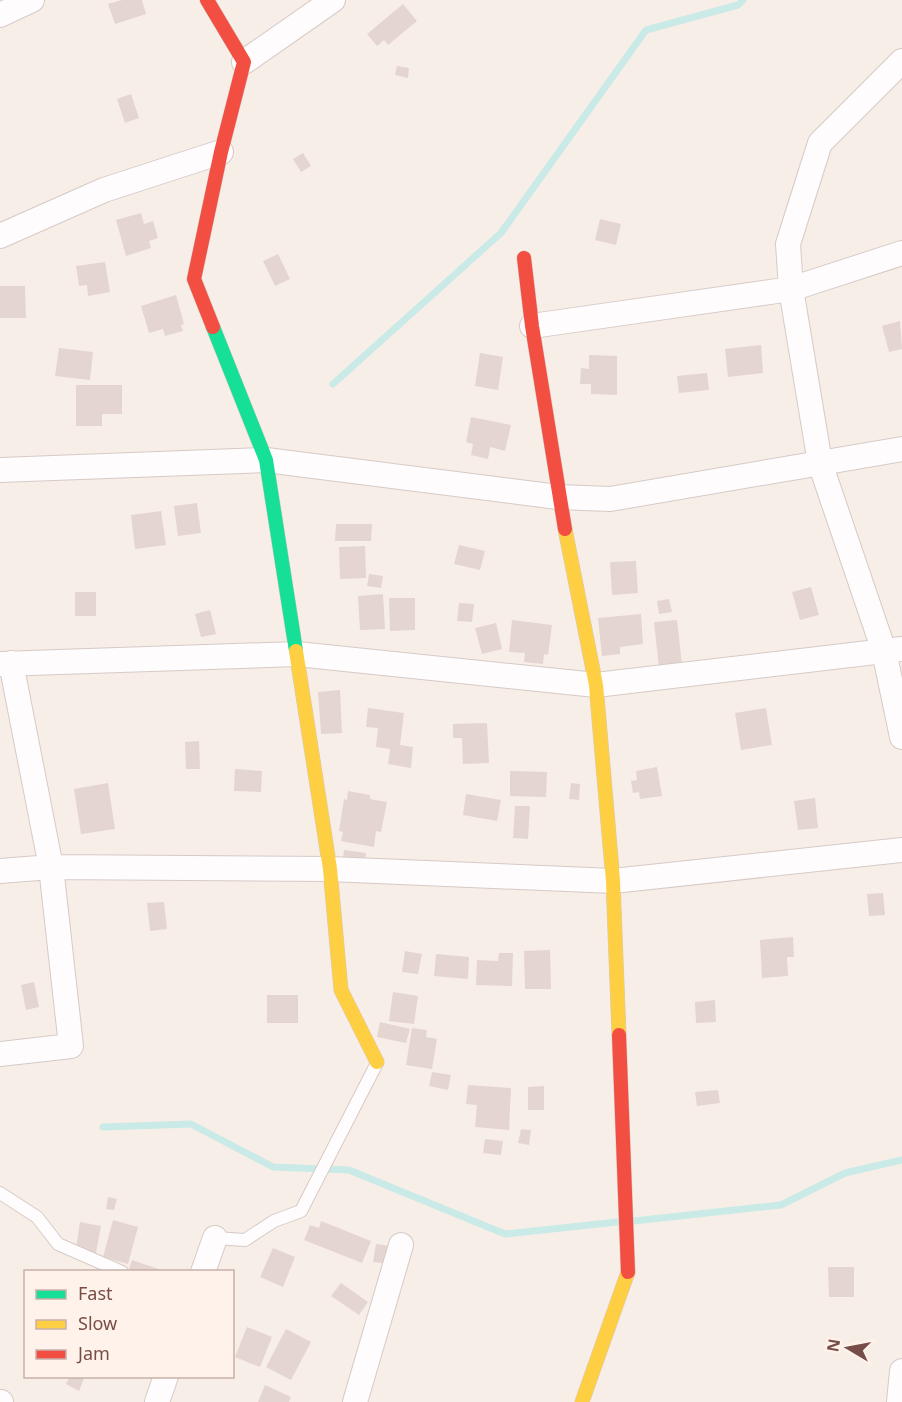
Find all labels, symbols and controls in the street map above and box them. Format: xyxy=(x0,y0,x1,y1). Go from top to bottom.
legend xyxy=(24,1270,234,1378)
text: Fast xyxy=(78,1281,113,1305)
text: Slow xyxy=(78,1311,117,1335)
north arrow xyxy=(818,1318,878,1378)
text: N xyxy=(821,1337,845,1354)
text: Jam xyxy=(76,1341,110,1365)

